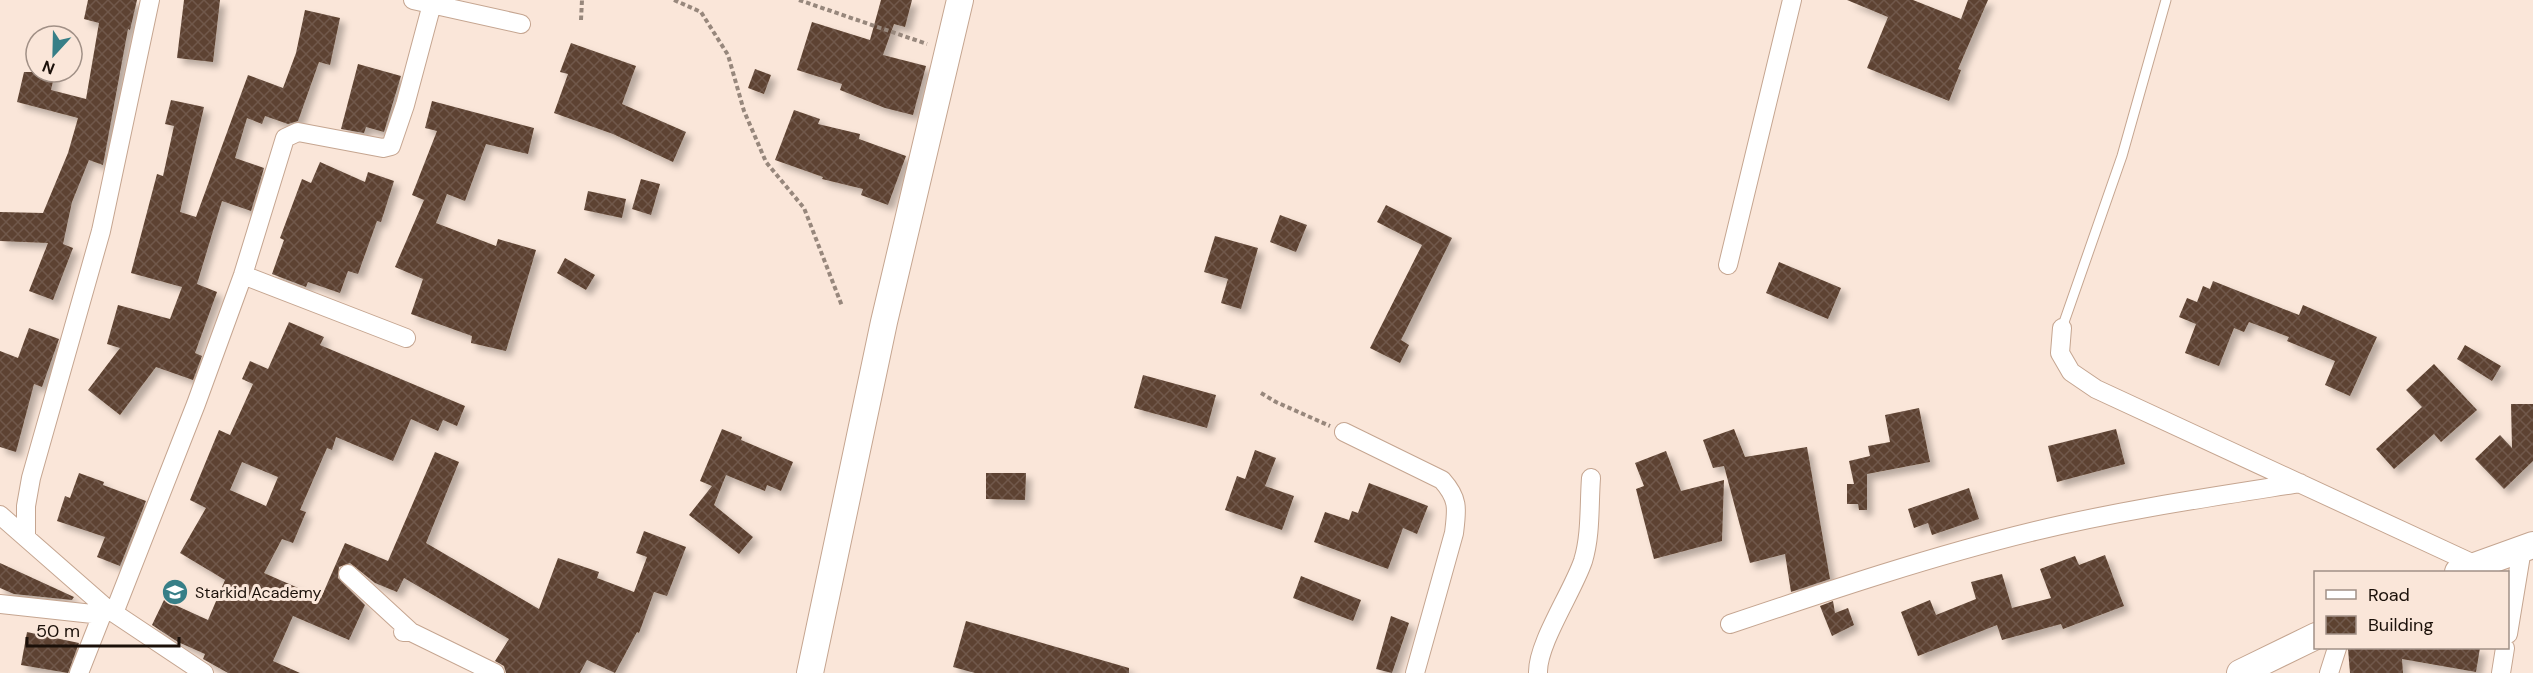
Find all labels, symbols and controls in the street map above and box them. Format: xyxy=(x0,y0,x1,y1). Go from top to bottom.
north arrow xyxy=(24,24,84,84)
text: N xyxy=(39,56,58,79)
legend xyxy=(2314,571,2509,649)
school or university icon: Starkid Academy xyxy=(160,577,190,607)
place label: Starkid Academy xyxy=(195,582,322,603)
text: Road xyxy=(2368,583,2410,607)
scale bar xyxy=(27,610,178,648)
text: Building xyxy=(2368,613,2433,637)
text: 50 m xyxy=(36,619,80,643)

